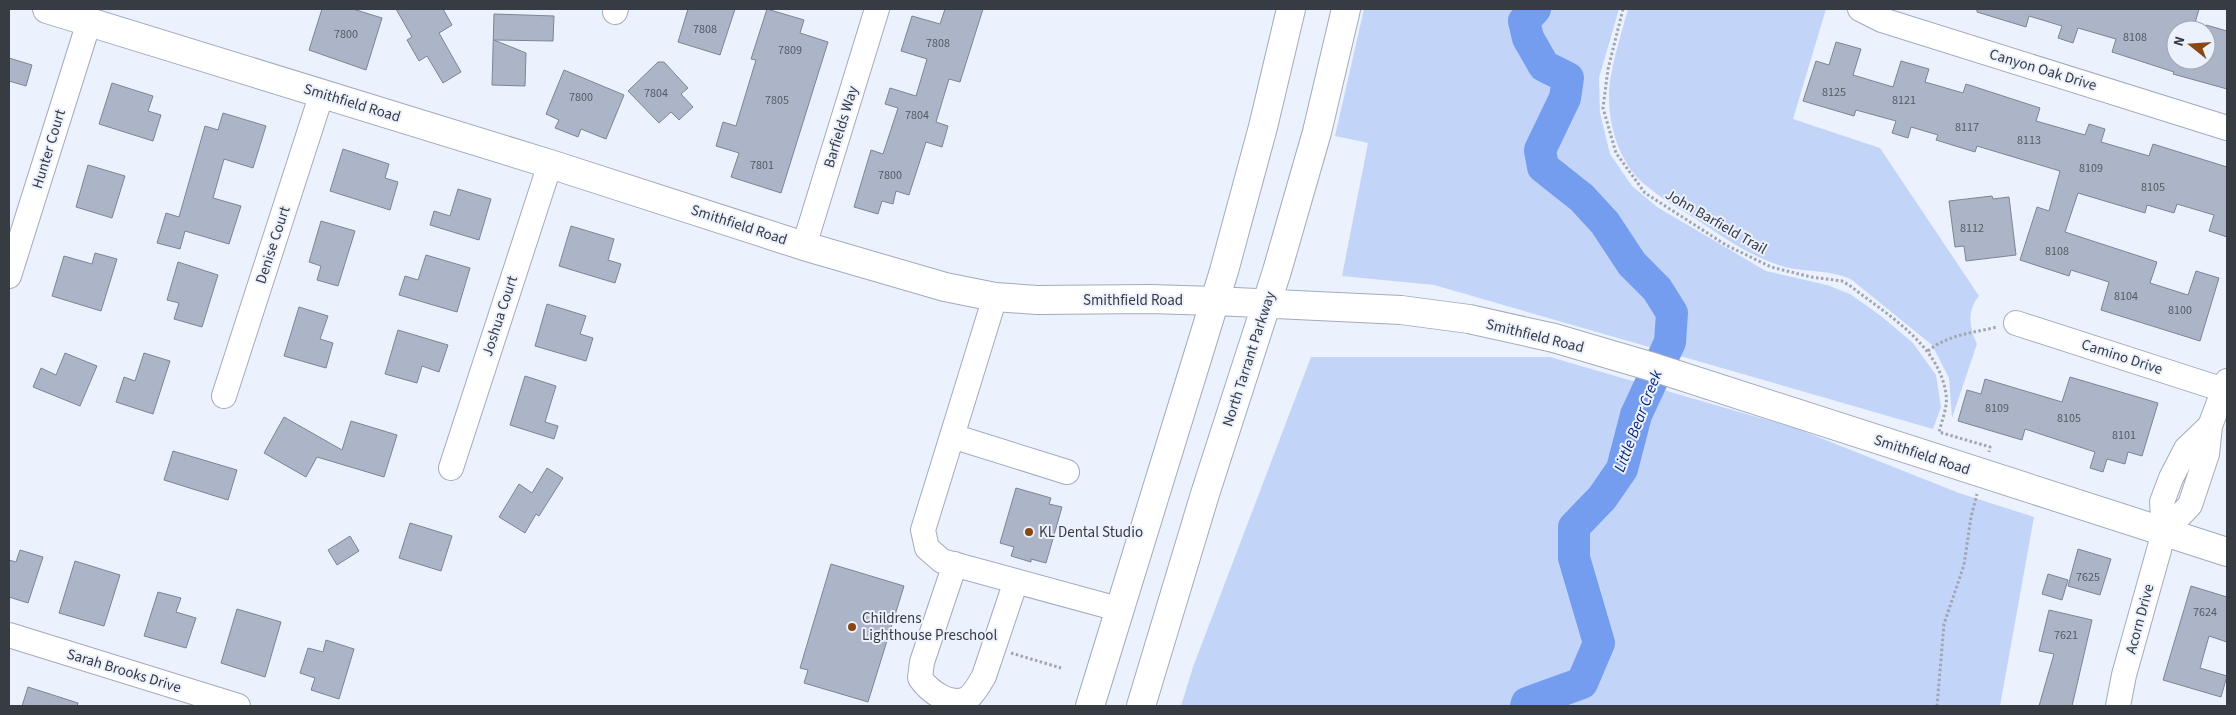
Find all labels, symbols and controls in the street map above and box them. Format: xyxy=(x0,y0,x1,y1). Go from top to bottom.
north arrow xyxy=(2166,20,2216,70)
house number: 7808 xyxy=(693,21,717,38)
house number: 7800 xyxy=(334,26,358,43)
house number: 8108 xyxy=(2123,29,2147,46)
text: N xyxy=(2169,34,2190,49)
house number: 7808 xyxy=(926,35,950,52)
house number: 7809 xyxy=(778,42,802,59)
street label: Canyon Oak Drive xyxy=(1987,44,2099,96)
street label: Smithfield Road xyxy=(301,78,403,128)
street label: Barfields Way xyxy=(819,83,863,171)
house number: 8125 xyxy=(1822,84,1846,101)
house number: 7804 xyxy=(644,85,668,102)
house number: 7800 xyxy=(569,89,593,106)
house number: 7805 xyxy=(765,92,789,109)
house number: 8121 xyxy=(1892,92,1916,109)
street label: Hunter Court xyxy=(27,107,71,191)
house number: 7804 xyxy=(905,107,929,124)
house number: 8117 xyxy=(1955,119,1979,136)
house number: 8113 xyxy=(2017,132,2041,149)
house number: 7801 xyxy=(750,157,774,174)
house number: 8109 xyxy=(2079,160,2103,177)
house number: 7800 xyxy=(878,167,902,184)
house number: 8105 xyxy=(2141,179,2165,196)
street label: John Barfield Trail xyxy=(1661,184,1771,260)
street label: Smithfield Road xyxy=(688,200,790,250)
street label: Denise Court xyxy=(251,204,295,286)
house number: 8112 xyxy=(1960,220,1984,237)
house number: 8108 xyxy=(2045,243,2069,260)
street label: Joshua Court xyxy=(477,273,523,359)
house number: 8104 xyxy=(2114,288,2138,305)
street label: North Tarrant Parkway xyxy=(1217,289,1281,429)
street label: Smithfield Road xyxy=(1083,290,1183,311)
house number: 8100 xyxy=(2168,302,2192,319)
street label: Smithfield Road xyxy=(1484,314,1586,358)
street label: Camino Drive xyxy=(2079,334,2165,380)
water label: Little Bear Creek xyxy=(1608,367,1668,475)
house number: 8109 xyxy=(1985,400,2009,417)
house number: 8105 xyxy=(2057,410,2081,427)
house number: 8101 xyxy=(2112,427,2136,444)
street label: Smithfield Road xyxy=(1871,430,1973,480)
place label: KL Dental Studio xyxy=(1039,522,1143,543)
marker: KL Dental Studio xyxy=(1023,526,1035,538)
house number: 7625 xyxy=(2076,569,2100,586)
street label: Acorn Drive xyxy=(2121,582,2159,656)
house number: 7624 xyxy=(2193,604,2217,621)
place label: Childrens Lighthouse Preschool xyxy=(862,608,997,646)
marker: Childrens Lighthouse Preschool xyxy=(846,621,858,633)
house number: 7621 xyxy=(2054,627,2078,644)
street label: Sarah Brooks Drive xyxy=(64,644,184,698)

